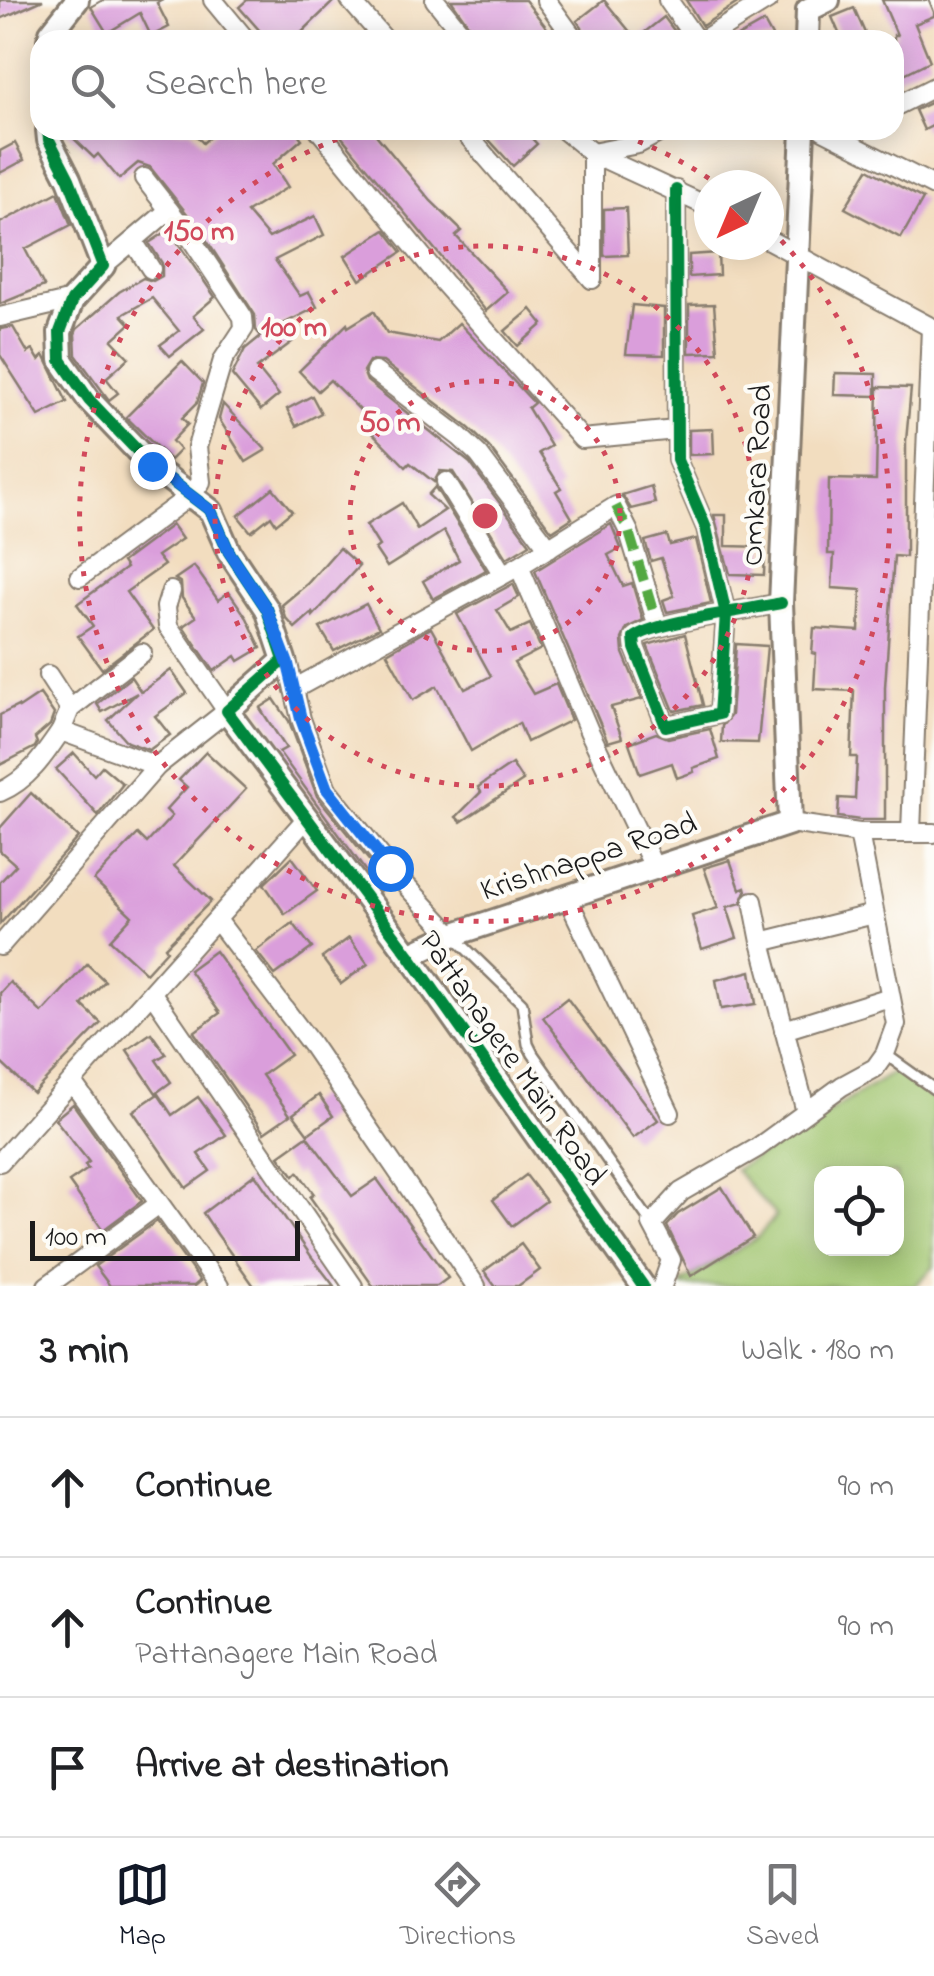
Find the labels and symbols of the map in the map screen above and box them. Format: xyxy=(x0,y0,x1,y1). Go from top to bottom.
north arrow xyxy=(694,170,784,260)
text: 150 m xyxy=(164,211,234,255)
text: 100 m xyxy=(261,307,327,351)
street label: Omkara Road xyxy=(730,383,787,567)
text: 50 m xyxy=(360,402,420,446)
route end xyxy=(130,444,176,490)
centre of rings xyxy=(467,498,503,534)
street label: Krishnappa Road xyxy=(475,801,704,916)
route start xyxy=(368,846,414,892)
street label: Pattanagere Main Road xyxy=(405,922,617,1196)
scale bar xyxy=(30,1216,300,1260)

